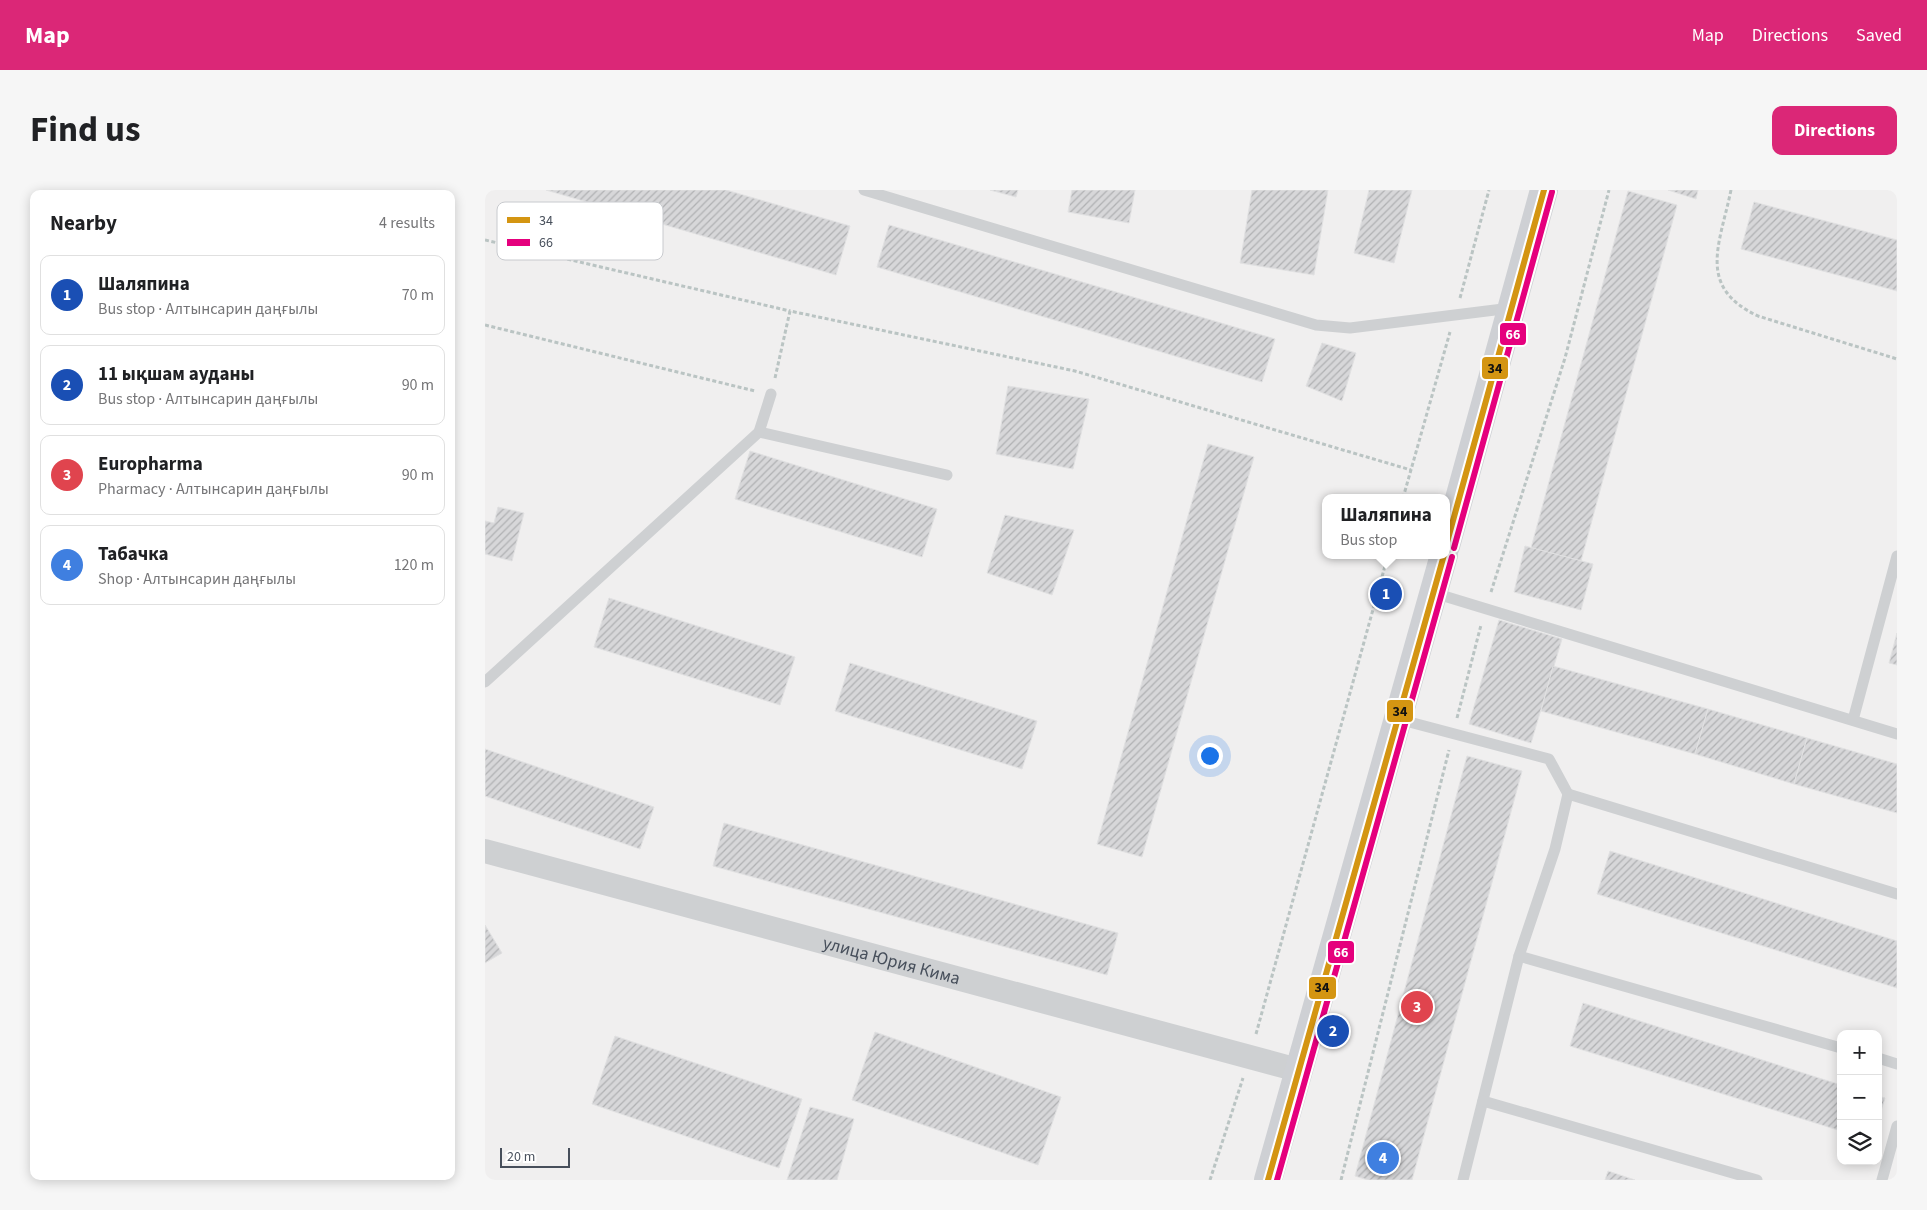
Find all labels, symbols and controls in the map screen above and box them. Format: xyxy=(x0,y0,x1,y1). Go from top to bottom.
text: Map xyxy=(25,18,70,53)
text: Map xyxy=(1692,23,1724,48)
text: Directions xyxy=(1752,23,1828,48)
text: Saved xyxy=(1856,23,1902,48)
text: Find us xyxy=(30,105,140,155)
button: Directions xyxy=(1772,106,1897,155)
legend xyxy=(497,202,663,260)
text: Nearby xyxy=(50,208,117,238)
text: 34 xyxy=(539,211,553,231)
text: 4 results xyxy=(379,212,435,234)
text: 66 xyxy=(539,233,553,253)
text: Шаляпина xyxy=(98,271,190,298)
text: 1 xyxy=(63,284,71,306)
text: 70 m xyxy=(402,284,434,306)
text: Bus stop · Алтынсарин даңғылы xyxy=(98,298,318,320)
line badge: 66 xyxy=(1499,322,1527,346)
text: 66 xyxy=(1506,325,1520,345)
line badge: 34 xyxy=(1481,356,1509,380)
text: 34 xyxy=(1488,359,1503,379)
text: 11 ықшам ауданы xyxy=(98,361,255,388)
text: 2 xyxy=(63,374,71,396)
text: 90 m xyxy=(402,374,434,396)
text: Bus stop · Алтынсарин даңғылы xyxy=(98,388,318,410)
text: Europharma xyxy=(98,451,203,478)
text: 3 xyxy=(63,464,71,486)
text: 90 m xyxy=(402,464,434,486)
text: Pharmacy · Алтынсарин даңғылы xyxy=(98,478,329,500)
popup xyxy=(1322,494,1450,559)
text: Шаляпина xyxy=(1340,502,1432,529)
text: Bus stop xyxy=(1340,529,1397,551)
text: Табачка xyxy=(98,541,169,568)
text: 4 xyxy=(63,554,71,576)
text: 120 m xyxy=(394,554,434,576)
text: Shop · Алтынсарин даңғылы xyxy=(98,568,296,590)
pin: 1 xyxy=(1370,575,1402,613)
line badge: 34 xyxy=(1386,699,1414,723)
text: 34 xyxy=(1393,702,1408,722)
your location xyxy=(1197,743,1223,769)
street label: улица Юрия Кима xyxy=(820,930,963,991)
line badge: 66 xyxy=(1327,940,1355,964)
text: 66 xyxy=(1334,943,1348,963)
line badge: 34 xyxy=(1308,976,1337,1000)
text: 34 xyxy=(1315,978,1330,998)
pin: 3 xyxy=(1401,988,1433,1026)
pin: 2 xyxy=(1317,1012,1349,1050)
map controls xyxy=(1837,1030,1882,1165)
button: + xyxy=(1837,1030,1882,1075)
button: − xyxy=(1837,1075,1882,1120)
button: layers xyxy=(1837,1120,1882,1165)
pin: 4 xyxy=(1367,1139,1399,1177)
scale bar xyxy=(500,1145,570,1168)
text: 20 m xyxy=(507,1147,535,1167)

